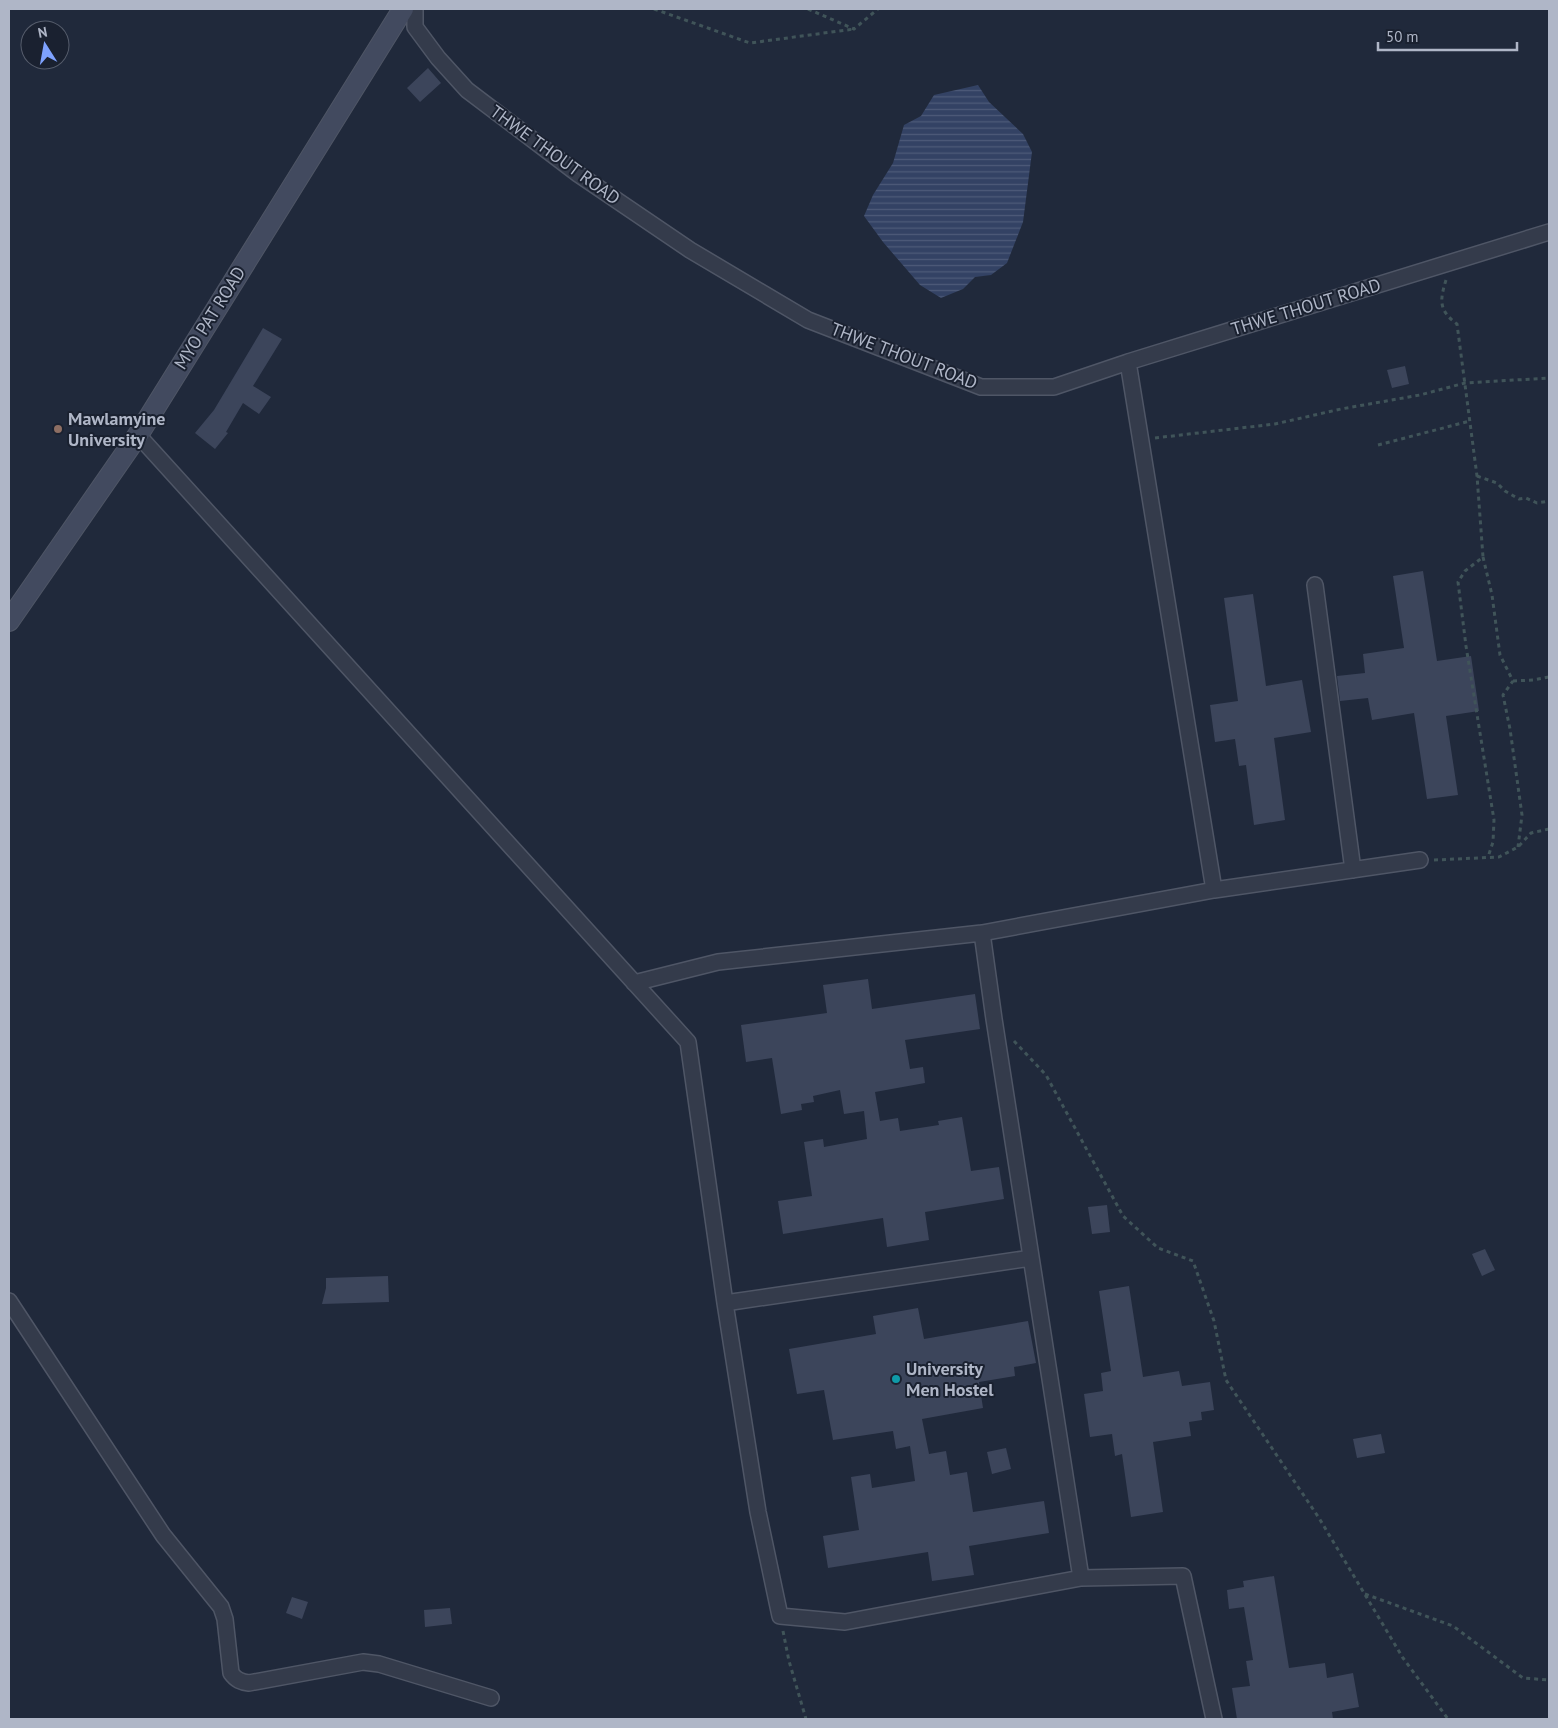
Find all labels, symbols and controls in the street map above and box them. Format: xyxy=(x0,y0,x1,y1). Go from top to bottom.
north arrow xyxy=(20,20,70,70)
scale bar xyxy=(1378,20,1517,52)
text: N xyxy=(36,23,49,42)
text: 50 m xyxy=(1386,27,1419,46)
street label: THWE THOUT ROAD xyxy=(486,100,625,210)
street label: MYO PAT ROAD xyxy=(169,262,250,373)
street label: THWE THOUT ROAD xyxy=(1228,273,1383,340)
street label: THWE THOUT ROAD xyxy=(828,317,981,394)
place label: Mawlamyine University xyxy=(68,407,165,451)
marker: Mawlamyine University xyxy=(52,423,64,435)
place label: University Men Hostel xyxy=(906,1357,994,1401)
marker: University Men Hostel xyxy=(890,1373,902,1385)

